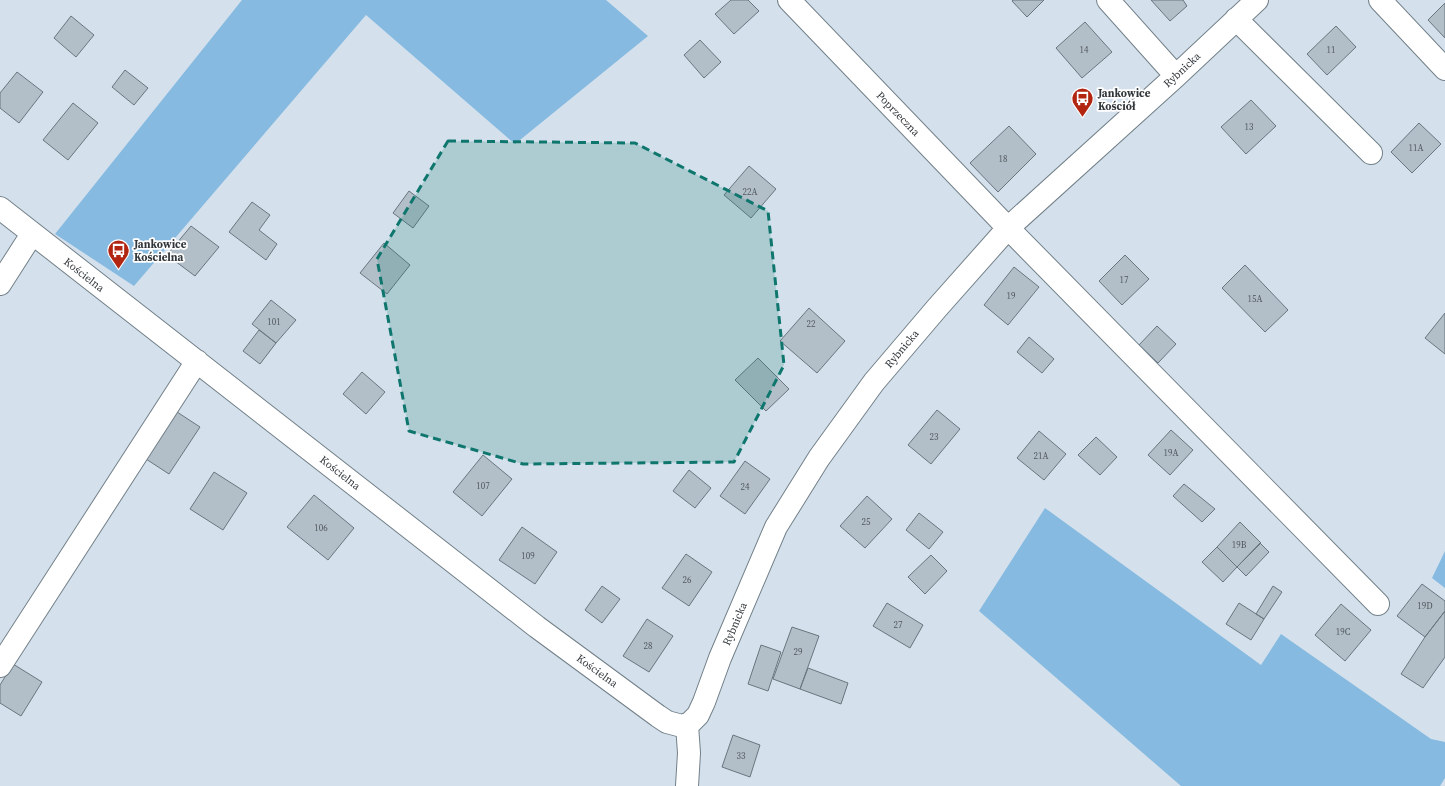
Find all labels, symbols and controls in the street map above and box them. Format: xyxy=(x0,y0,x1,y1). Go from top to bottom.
house number: 14 xyxy=(1079,44,1089,56)
house number: 11 xyxy=(1326,44,1336,56)
street label: Rybnicka xyxy=(1160,49,1204,91)
bus stop icon: Jankowice Kościół xyxy=(1069,86,1095,119)
place label: Jankowice Kościół xyxy=(1097,86,1151,114)
street label: Poprzeczna xyxy=(873,88,923,140)
house number: 13 xyxy=(1244,121,1254,133)
house number: 11A xyxy=(1409,142,1424,154)
house number: 18 xyxy=(998,153,1008,165)
house number: 22A xyxy=(743,186,758,198)
bus stop icon: Jankowice Kościelna xyxy=(106,237,132,270)
place label: Jankowice Kościelna xyxy=(133,237,187,265)
street label: Kościelna xyxy=(61,254,108,296)
house number: 17 xyxy=(1119,274,1129,286)
house number: 19 xyxy=(1006,290,1016,302)
house number: 15A xyxy=(1248,293,1263,305)
house number: 101 xyxy=(267,316,281,328)
house number: 22 xyxy=(806,318,816,330)
street label: Rybnicka xyxy=(882,326,923,371)
house number: 23 xyxy=(929,431,939,443)
house number: 19A xyxy=(1164,447,1179,459)
house number: 21A xyxy=(1034,450,1049,462)
street label: Kościelna xyxy=(317,452,364,494)
house number: 107 xyxy=(476,480,490,492)
house number: 24 xyxy=(740,481,750,493)
house number: 25 xyxy=(861,516,871,528)
house number: 106 xyxy=(314,522,328,534)
house number: 19B xyxy=(1232,539,1247,551)
house number: 109 xyxy=(521,550,535,562)
house number: 26 xyxy=(682,574,692,586)
street label: Rybnicka xyxy=(719,600,751,648)
house number: 19D xyxy=(1417,600,1433,612)
house number: 27 xyxy=(893,619,903,631)
house number: 19C xyxy=(1336,626,1351,638)
house number: 28 xyxy=(643,640,653,652)
house number: 29 xyxy=(793,646,803,658)
street label: Kościelna xyxy=(573,651,621,691)
house number: 33 xyxy=(736,750,746,762)

